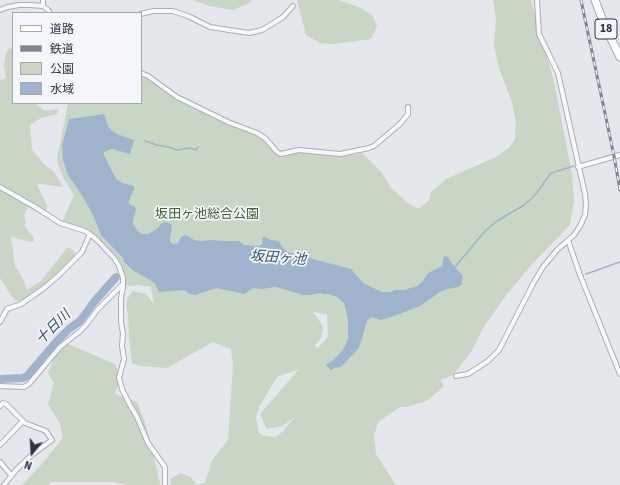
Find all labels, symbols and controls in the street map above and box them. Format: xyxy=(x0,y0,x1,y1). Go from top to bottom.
legend xyxy=(12,12,142,104)
road number: 18 xyxy=(595,19,617,39)
text: 道路 xyxy=(50,21,74,38)
text: 鉄道 xyxy=(50,41,74,58)
text: 公園 xyxy=(50,61,74,78)
text: 水域 xyxy=(50,81,74,98)
park label: 坂田ヶ池総合公園 xyxy=(155,207,259,223)
water label: 坂田ヶ池 xyxy=(249,249,307,269)
water label: 十日川 xyxy=(33,307,75,349)
north arrow xyxy=(12,433,52,473)
text: N xyxy=(22,457,34,473)

